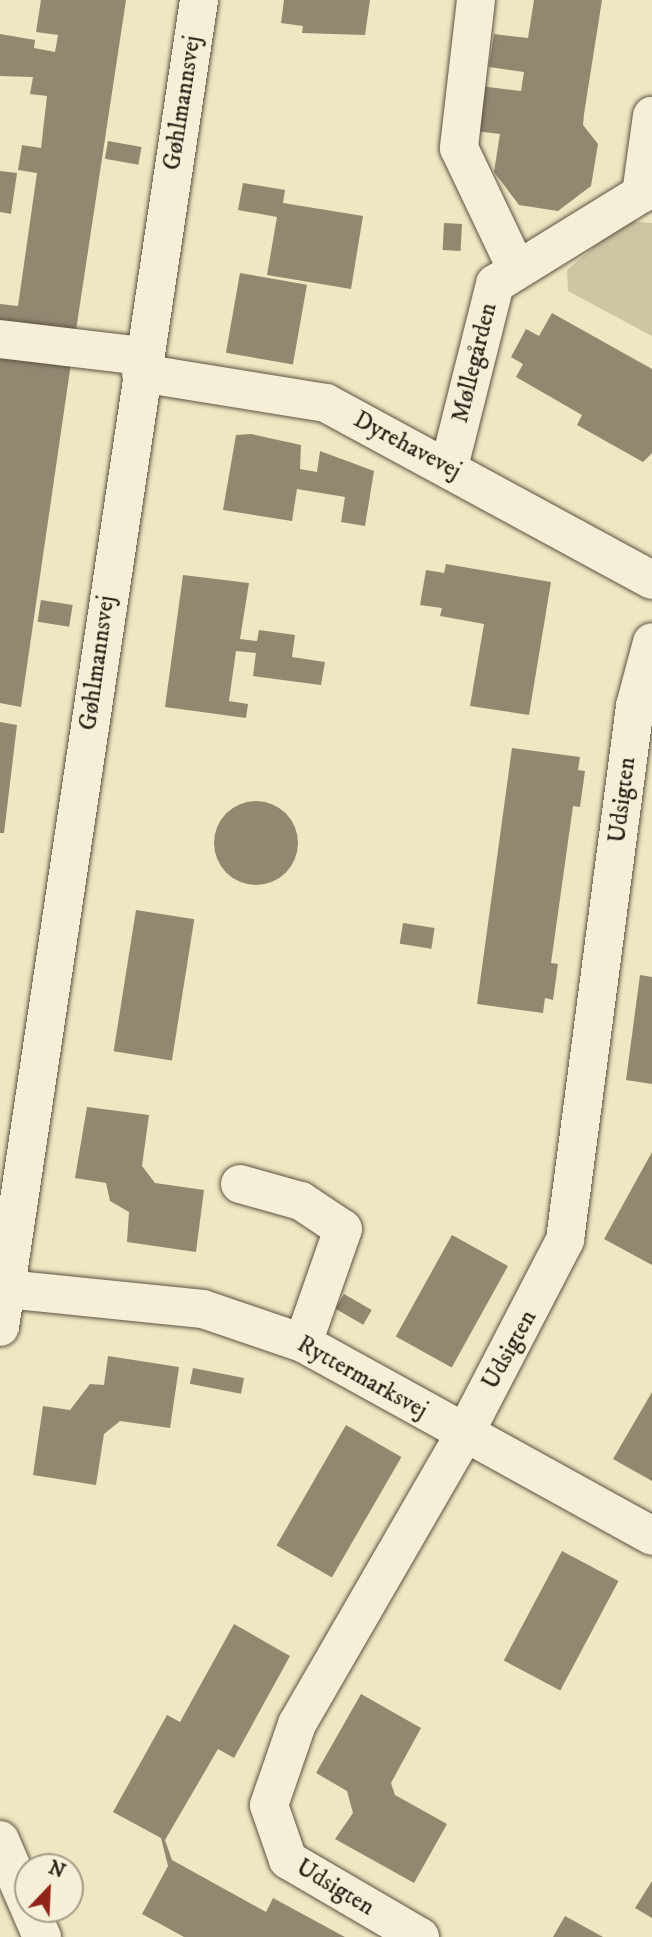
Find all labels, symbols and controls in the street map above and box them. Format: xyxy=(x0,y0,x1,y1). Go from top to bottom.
street label: Gøhlmannsvej xyxy=(158,34,208,172)
street label: Møllegården xyxy=(446,300,504,426)
street label: Dyrehavevej xyxy=(348,406,466,486)
street label: Gøhlmannsvej xyxy=(74,594,122,732)
street label: Udsigten xyxy=(603,756,643,844)
street label: Udsigten xyxy=(477,1305,543,1395)
street label: Ryttermarksvej xyxy=(292,1330,432,1426)
north arrow xyxy=(14,1853,84,1923)
street label: Udsigten xyxy=(291,1853,379,1923)
text: N xyxy=(45,1856,68,1884)

